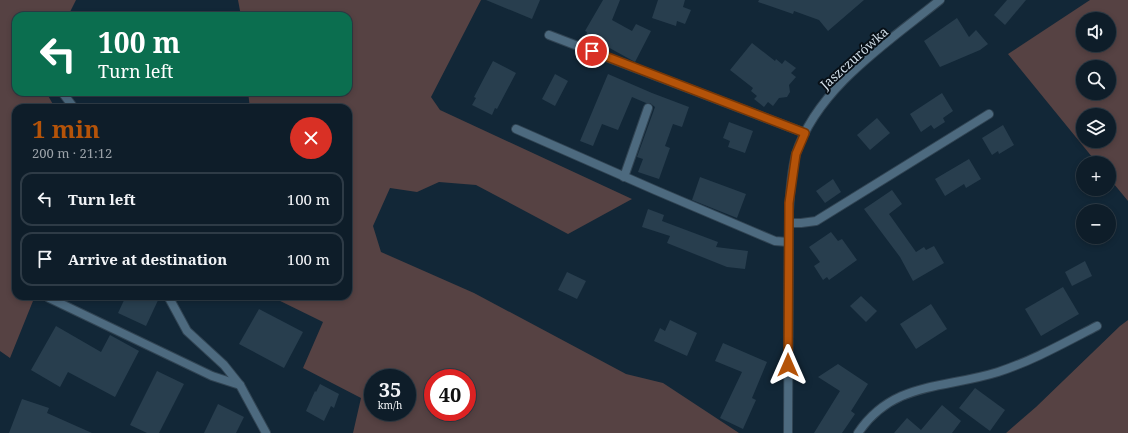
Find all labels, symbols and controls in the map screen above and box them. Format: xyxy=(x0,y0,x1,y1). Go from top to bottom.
map controls xyxy=(1076,12,1116,244)
button: sound xyxy=(1076,12,1116,52)
text: 100 m xyxy=(98,23,180,61)
street label: Jaszczurówka xyxy=(815,23,892,94)
icon: left xyxy=(32,28,84,80)
pin xyxy=(575,34,609,68)
icon: arrive xyxy=(581,40,603,62)
text: Turn left xyxy=(98,59,173,83)
button: search xyxy=(1076,60,1116,100)
button: layers xyxy=(1076,108,1116,148)
text: 1 min xyxy=(32,112,100,145)
button: close xyxy=(290,117,332,159)
text: 200 m · 21:12 xyxy=(32,144,112,162)
button: + xyxy=(1076,156,1116,196)
icon: left xyxy=(34,188,56,210)
text: Turn left xyxy=(68,189,136,209)
text: 100 m xyxy=(287,189,330,209)
button: − xyxy=(1076,204,1116,244)
icon: arrive xyxy=(34,248,56,270)
text: Arrive at destination xyxy=(68,249,227,269)
text: 100 m xyxy=(287,249,330,269)
position arrow xyxy=(767,344,809,386)
speed limit sign: 40 xyxy=(424,369,476,421)
text: 35 xyxy=(379,376,401,403)
text: km/h xyxy=(378,398,402,412)

